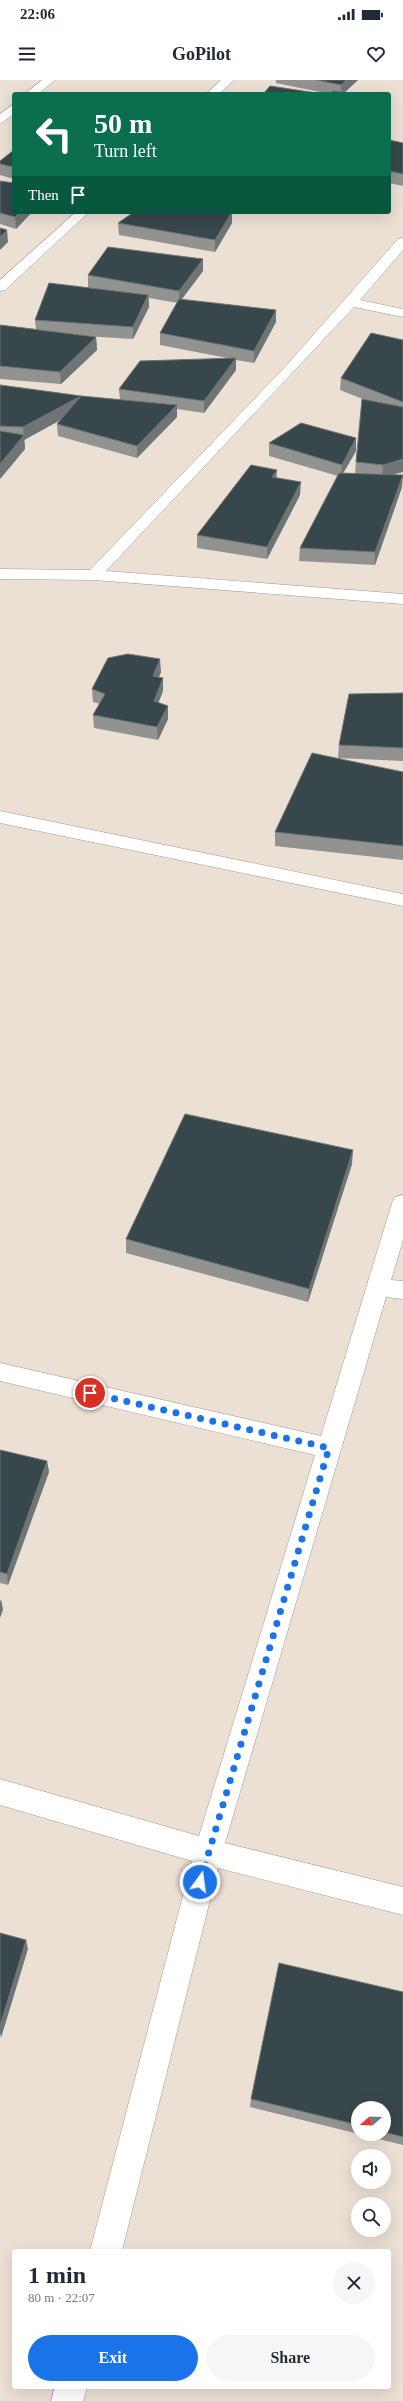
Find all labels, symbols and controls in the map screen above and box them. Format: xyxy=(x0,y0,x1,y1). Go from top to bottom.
text: 22:06 xyxy=(20,6,55,22)
icon: menu xyxy=(16,43,38,65)
icon: heart xyxy=(365,43,387,65)
text: GoPilot xyxy=(172,44,231,64)
icon: left xyxy=(28,108,80,160)
text: 50 m xyxy=(94,108,152,139)
text: Turn left xyxy=(94,141,157,161)
icon: arrive xyxy=(67,184,89,206)
text: Then xyxy=(28,187,59,203)
pin xyxy=(73,1376,107,1410)
icon: arrive xyxy=(79,1382,101,1404)
position arrow xyxy=(179,1861,221,1903)
north arrow xyxy=(351,2101,391,2141)
map controls xyxy=(351,2101,391,2237)
button: sound xyxy=(351,2149,391,2189)
button: search xyxy=(351,2197,391,2237)
text: 1 min xyxy=(28,2262,86,2288)
button: close xyxy=(333,2262,375,2304)
text: 80 m · 22:07 xyxy=(28,2290,95,2305)
button: Exit xyxy=(28,2335,198,2381)
button: Share xyxy=(206,2335,375,2381)

